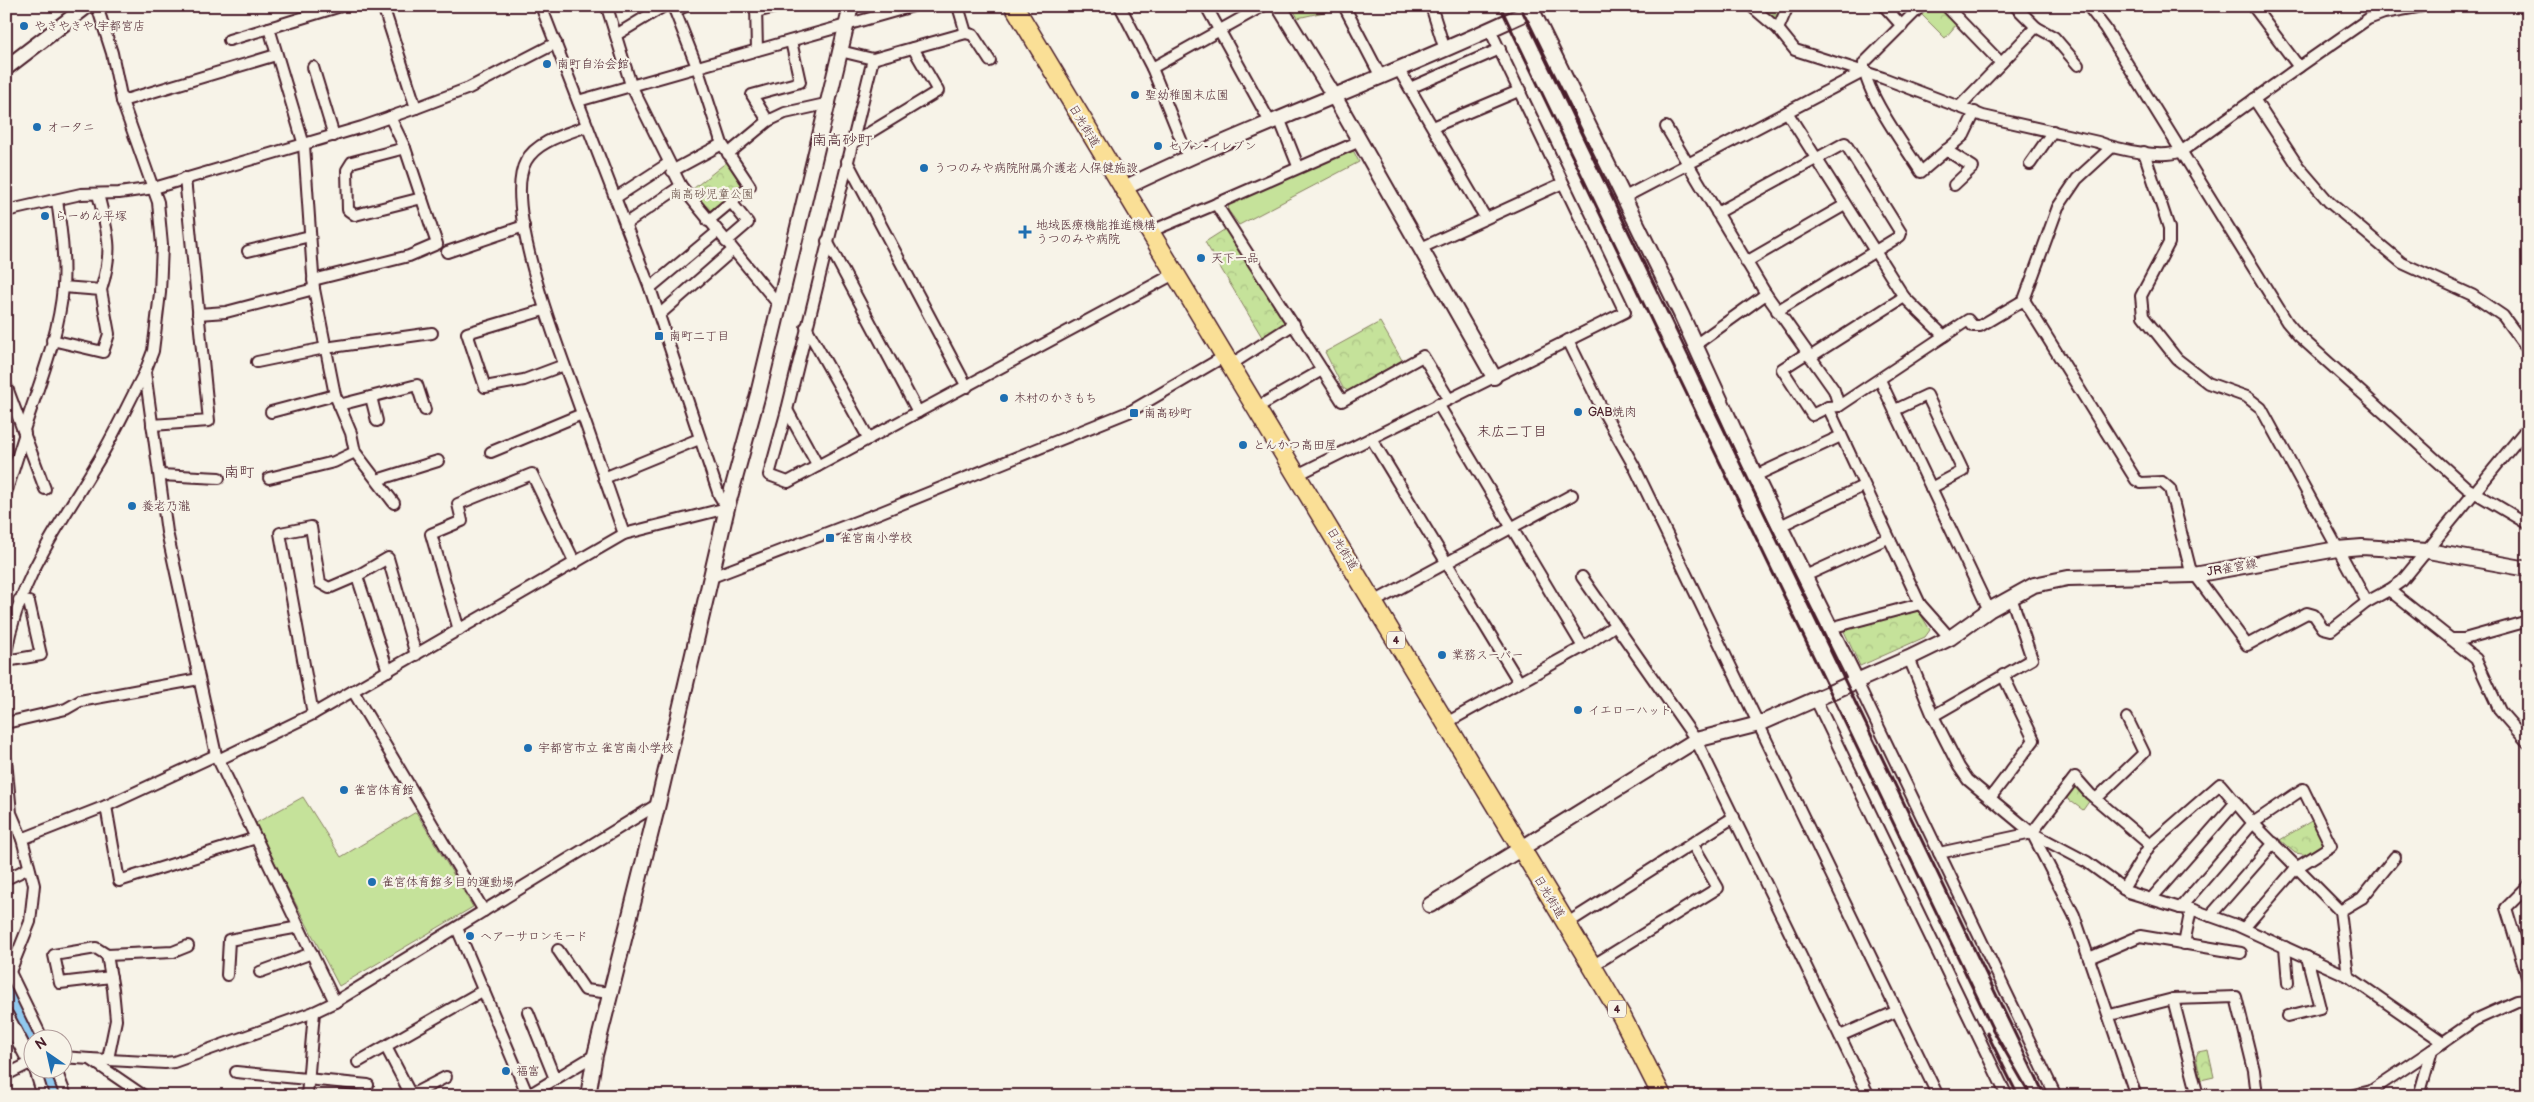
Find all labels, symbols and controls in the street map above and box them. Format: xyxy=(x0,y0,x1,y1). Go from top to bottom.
place label: やきやきや 宇都宮店 xyxy=(34,19,145,34)
marker: やきやきや 宇都宮店 xyxy=(18,20,30,32)
place label: 南町自治会館 xyxy=(557,57,629,72)
marker: 南町自治会館 xyxy=(541,58,553,70)
place label: 聖幼稚園末広園 xyxy=(1145,88,1229,103)
marker: 聖幼稚園末広園 xyxy=(1129,89,1141,101)
street label: 日光街道 xyxy=(1065,102,1103,150)
place label: オータニ xyxy=(47,120,95,135)
marker: オータニ xyxy=(31,121,43,133)
district label: 南高砂町 xyxy=(812,131,873,150)
place label: セブン-イレブン xyxy=(1168,139,1256,154)
marker: セブン-イレブン xyxy=(1152,140,1164,152)
place label: うつのみや病院附属介護老人保健施設 xyxy=(934,161,1138,176)
marker: うつのみや病院附属介護老人保健施設 xyxy=(918,162,930,174)
park label: 南高砂児童公園 xyxy=(670,187,754,202)
place label: らーめん平塚 xyxy=(55,209,127,224)
marker: らーめん平塚 xyxy=(39,210,51,222)
place label: 地域医療機能推進機構 うつのみや病院 xyxy=(1036,218,1156,247)
marker: 地域医療機能推進機構 うつのみや病院 xyxy=(1018,225,1032,239)
place label: 天下一品 xyxy=(1211,251,1259,266)
marker: 天下一品 xyxy=(1195,252,1207,264)
place label: 南町二丁目 xyxy=(669,329,729,344)
marker: 南町二丁目 xyxy=(653,330,665,342)
place label: 木村のかきもち xyxy=(1014,391,1097,406)
marker: 木村のかきもち xyxy=(998,392,1010,404)
place label: GAB焼肉 xyxy=(1588,405,1636,420)
place label: 南高砂町 xyxy=(1144,406,1192,421)
marker: GAB焼肉 xyxy=(1572,406,1584,418)
marker: 南高砂町 xyxy=(1128,407,1140,419)
district label: 末広二丁目 xyxy=(1477,423,1547,440)
place label: とんかつ高田屋 xyxy=(1253,438,1337,453)
marker: とんかつ高田屋 xyxy=(1237,439,1249,451)
district label: 南町 xyxy=(224,463,255,482)
place label: 養老乃瀧 xyxy=(142,499,190,514)
marker: 養老乃瀧 xyxy=(126,500,138,512)
street label: 日光街道 xyxy=(1323,525,1361,573)
place label: 雀宮南小学校 xyxy=(840,531,912,546)
marker: 雀宮南小学校 xyxy=(824,532,836,544)
street label: JR雀宮線 xyxy=(2206,556,2258,580)
road number: 4 xyxy=(1387,632,1405,648)
place label: 業務スーパー xyxy=(1452,648,1524,663)
marker: 業務スーパー xyxy=(1436,649,1448,661)
place label: イエローハット xyxy=(1588,703,1672,718)
marker: イエローハット xyxy=(1572,704,1584,716)
place label: 宇都宮市立 雀宮南小学校 xyxy=(538,741,673,756)
marker: 宇都宮市立 雀宮南小学校 xyxy=(522,742,534,754)
place label: 雀宮体育館 xyxy=(354,783,414,798)
marker: 雀宮体育館 xyxy=(338,784,350,796)
street label: 日光街道 xyxy=(1530,873,1568,921)
place label: 雀宮体育館多目的運動場 xyxy=(382,875,514,890)
marker: 雀宮体育館多目的運動場 xyxy=(366,876,378,888)
place label: ヘアーサロンモード xyxy=(480,929,588,944)
marker: ヘアーサロンモード xyxy=(464,930,476,942)
road number: 4 xyxy=(1608,1001,1626,1018)
north arrow xyxy=(22,1030,72,1080)
text: N xyxy=(32,1034,50,1054)
place label: 福富 xyxy=(516,1064,540,1079)
marker: 福富 xyxy=(500,1065,512,1077)

